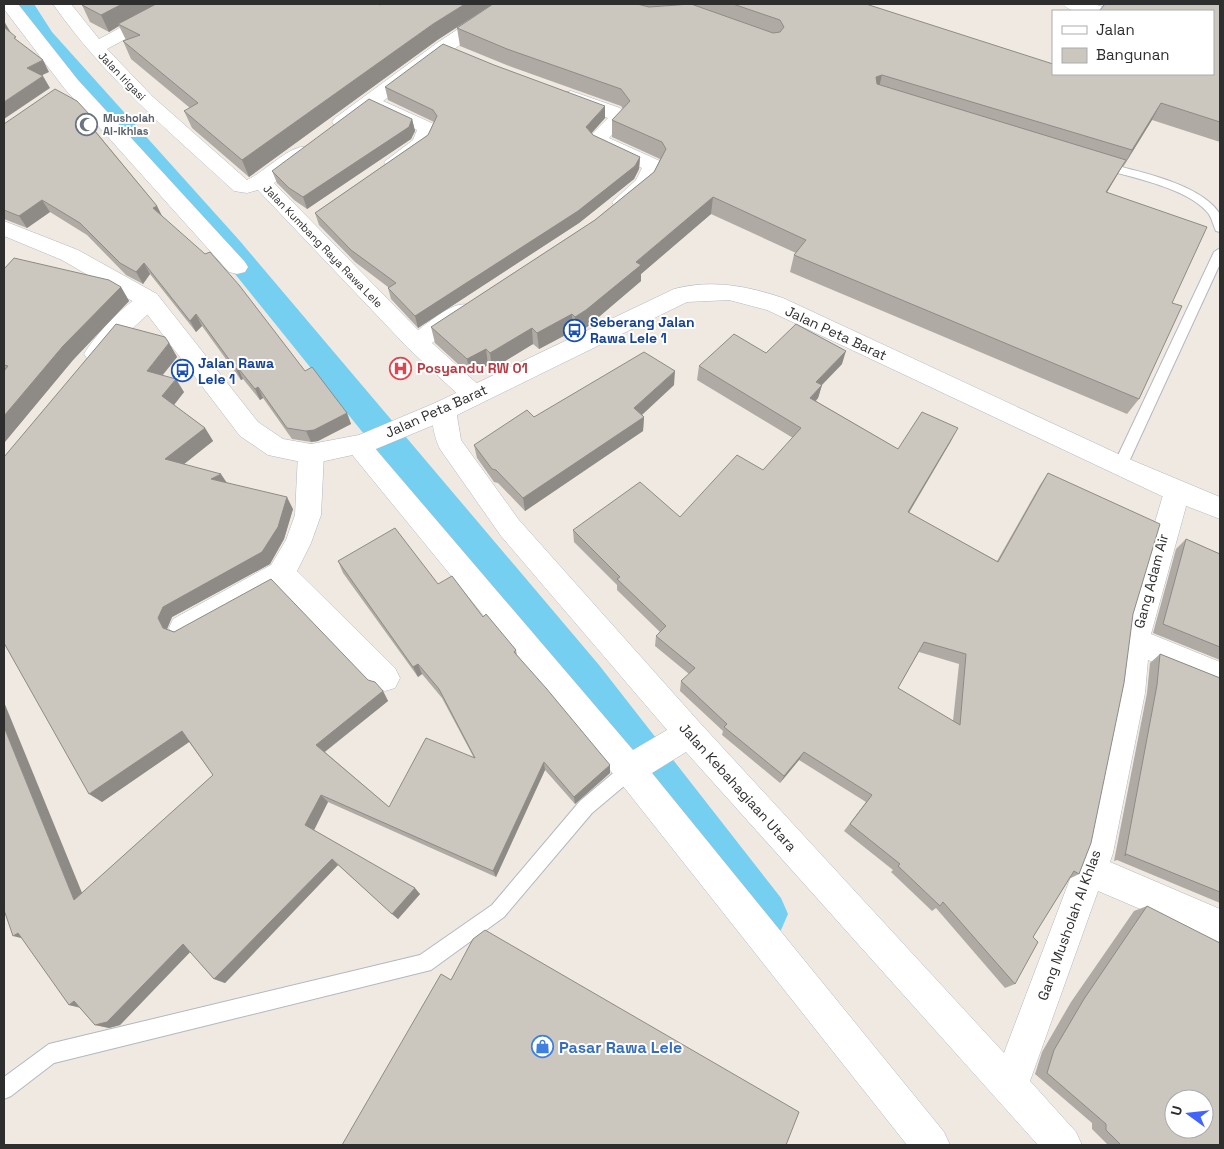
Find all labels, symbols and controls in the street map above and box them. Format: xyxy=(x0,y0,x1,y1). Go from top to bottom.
legend xyxy=(1052,10,1214,75)
text: Jalan xyxy=(1096,20,1135,39)
text: Bangunan xyxy=(1096,45,1170,64)
street label: Jalan Irigasi xyxy=(95,49,149,104)
place label: Musholah Al-Ikhlas xyxy=(103,111,155,138)
mosque icon: Musholah Al-Ikhlas xyxy=(75,112,99,136)
street label: Jalan Kumbang Raya Rawa Lele xyxy=(260,182,386,310)
street label: Jalan Peta Barat xyxy=(782,302,890,364)
place label: Seberang Jalan Rawa Lele 1 xyxy=(590,313,695,347)
bus stop icon: Seberang Jalan Rawa Lele 1 xyxy=(562,318,586,342)
place label: Jalan Rawa Lele 1 xyxy=(198,354,274,388)
hospital icon: Posyandu RW 01 xyxy=(389,356,413,380)
bus stop icon: Jalan Rawa Lele 1 xyxy=(170,359,194,383)
place label: Posyandu RW 01 xyxy=(417,359,528,377)
street label: Jalan Peta Barat xyxy=(382,380,490,442)
street label: Gang Adam Air xyxy=(1130,532,1172,630)
street label: Jalan Kebahagiaan Utara xyxy=(675,719,801,855)
street label: Gang Musholah Al Khlas xyxy=(1033,847,1105,1003)
shop icon: Pasar Rawa Lele xyxy=(531,1035,555,1059)
place label: Pasar Rawa Lele xyxy=(559,1037,682,1058)
north arrow xyxy=(1164,1089,1214,1139)
text: U xyxy=(1167,1104,1186,1118)

